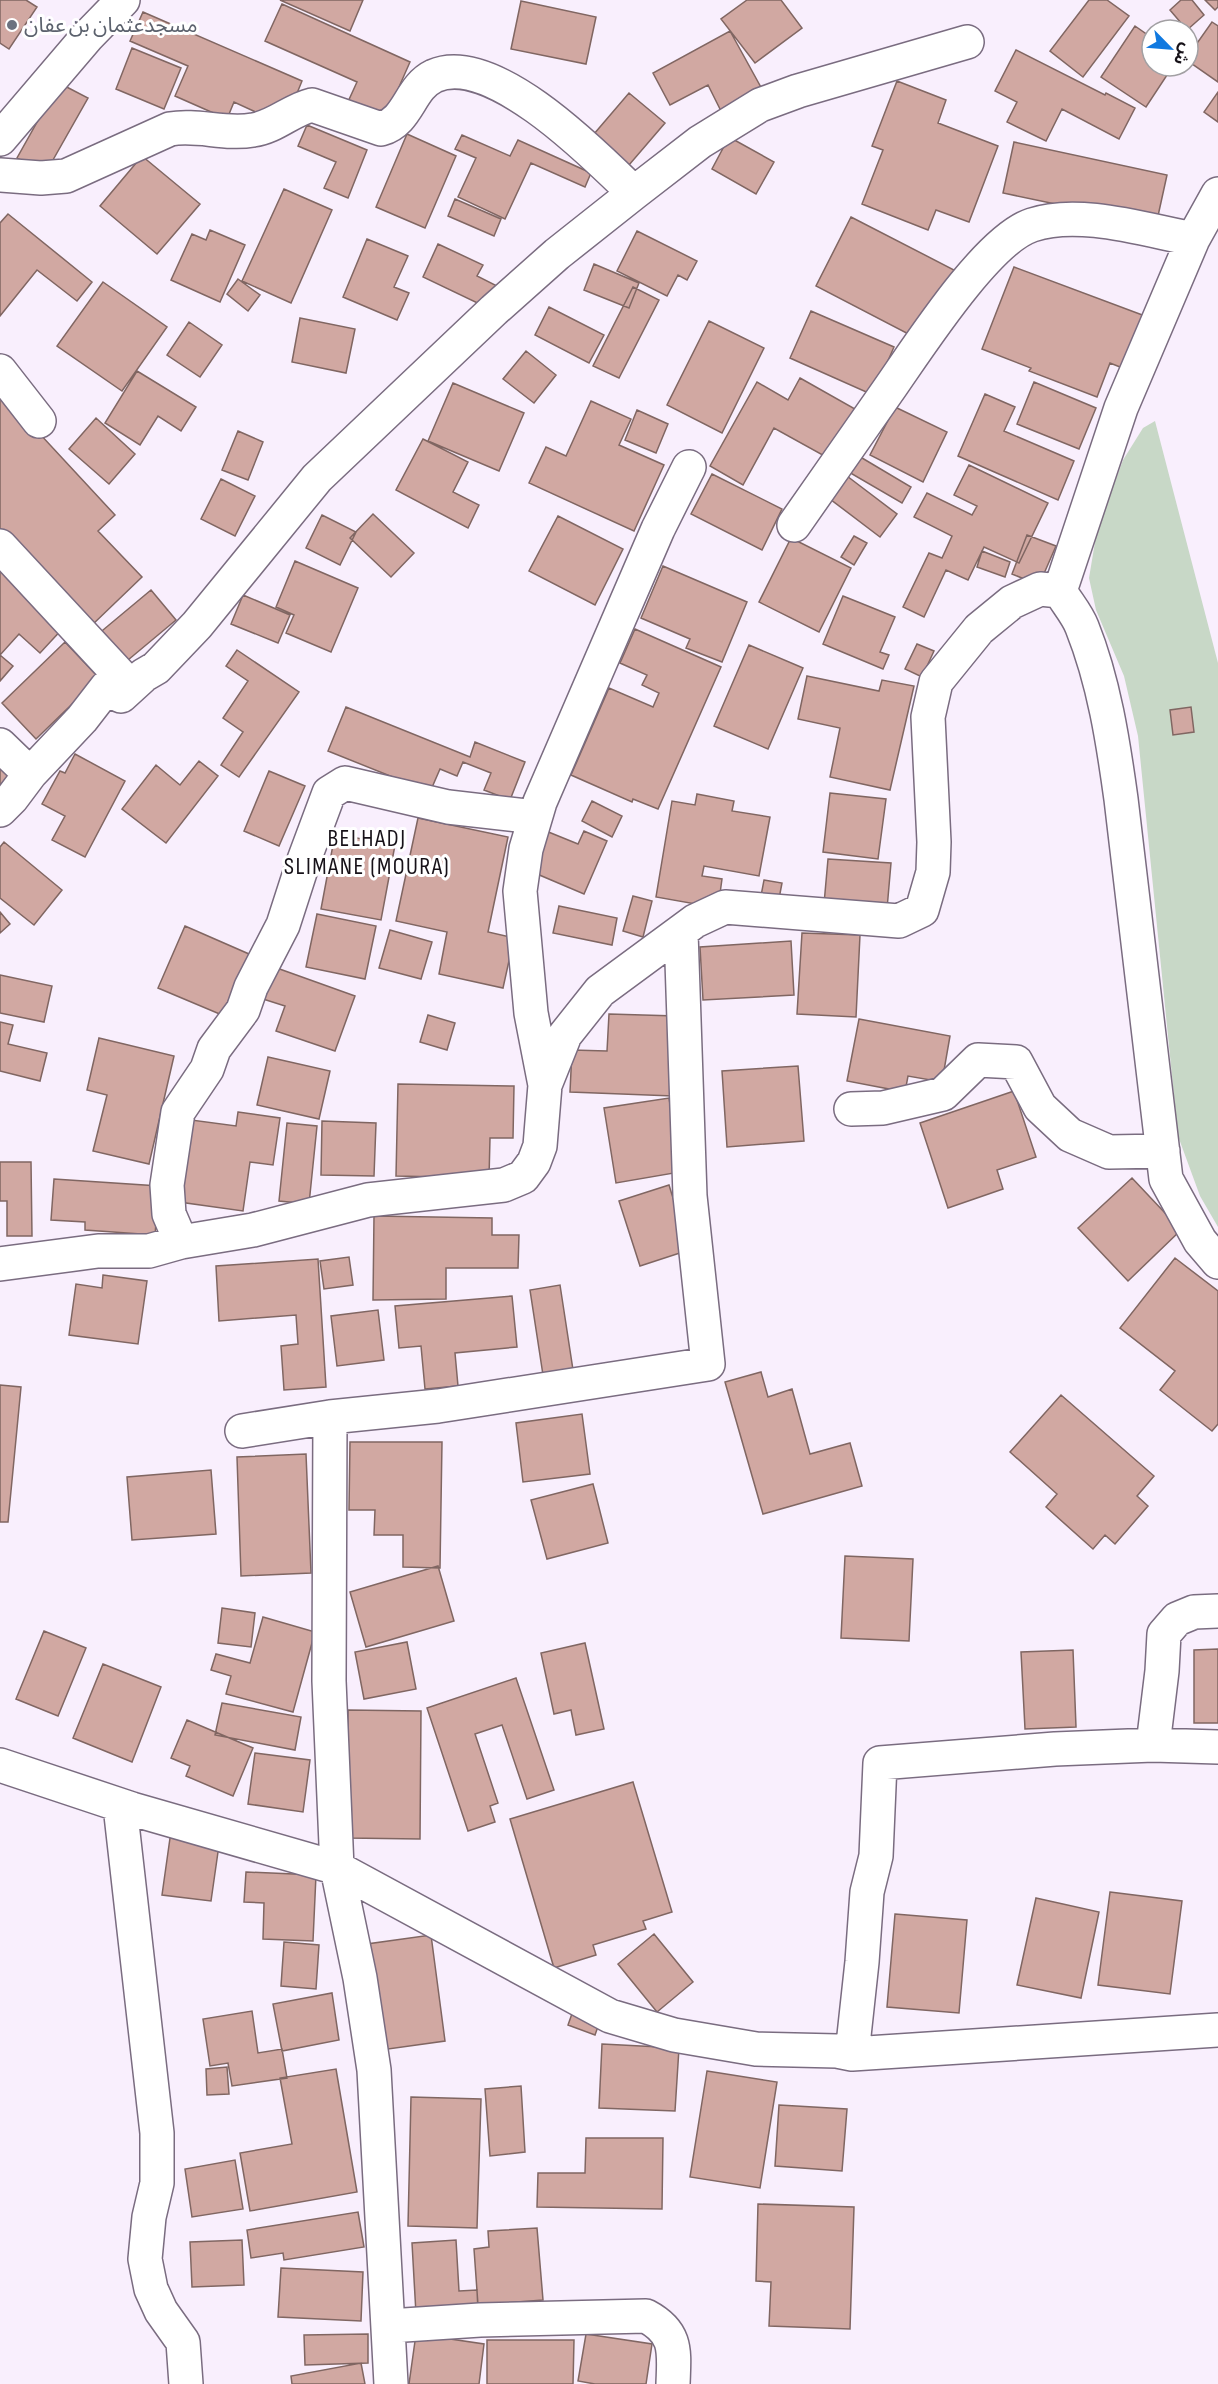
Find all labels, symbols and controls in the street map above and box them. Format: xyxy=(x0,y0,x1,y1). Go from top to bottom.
place label: مسجدعثمان بن عفان xyxy=(24,13,198,38)
marker: مسجدعثمان بن عفان xyxy=(5,18,19,32)
north arrow xyxy=(1140,18,1200,78)
text: ش xyxy=(1169,40,1195,68)
district label: BELHADJ SLIMANE (MOURA) xyxy=(284,824,450,881)

